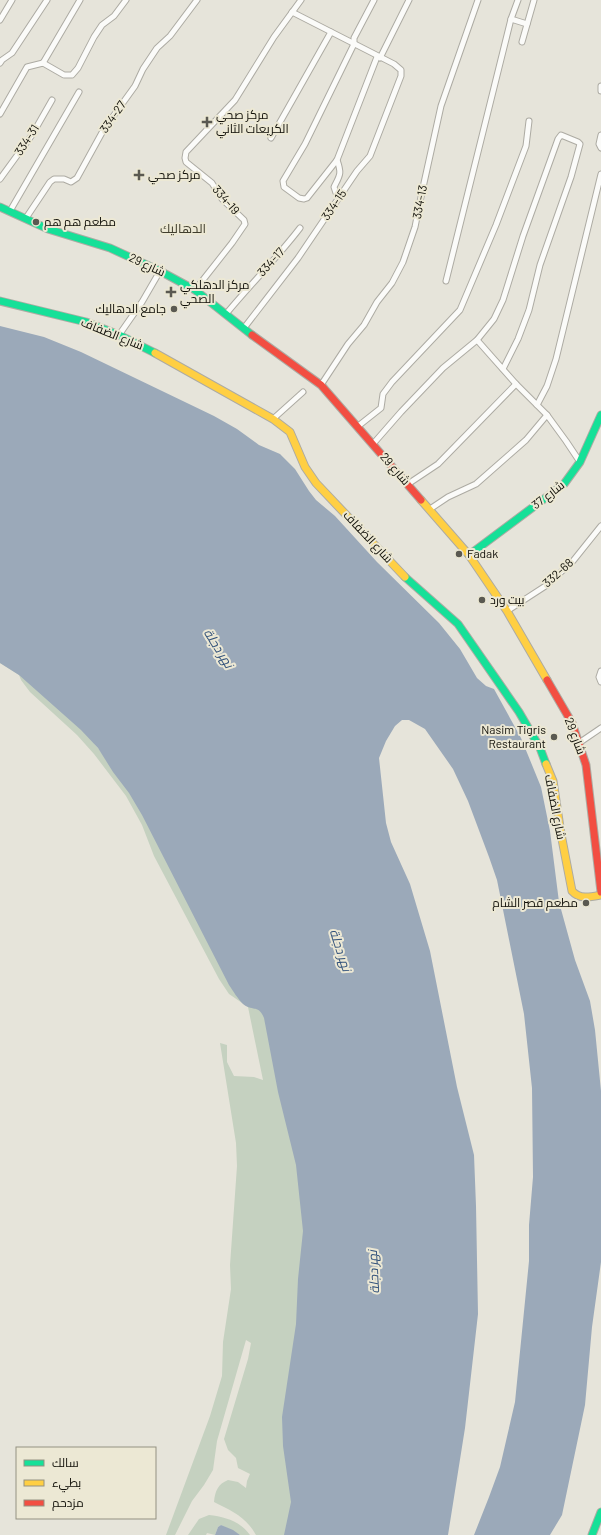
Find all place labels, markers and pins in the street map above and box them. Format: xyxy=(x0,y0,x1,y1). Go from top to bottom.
place label: مركز صحي الكريعات الثاني xyxy=(216,107,289,139)
marker: مركز صحي الكريعات الثاني xyxy=(201,116,213,128)
place label: مركز صحي xyxy=(148,167,201,185)
marker: مركز صحي xyxy=(133,169,145,181)
place label: مطعم هم هم xyxy=(44,214,116,230)
marker: مطعم هم هم xyxy=(31,217,41,227)
place label: مركز الدهلكي الصحي xyxy=(180,277,250,309)
marker: مركز الدهلكي الصحي xyxy=(165,286,177,298)
place label: جامع الدهاليك xyxy=(95,301,166,317)
marker: جامع الدهاليك xyxy=(169,304,179,314)
place label: Fadak xyxy=(467,546,498,560)
marker: Fadak xyxy=(454,549,464,559)
place label: بيت ورد xyxy=(490,592,524,607)
marker: بيت ورد xyxy=(477,595,487,605)
place label: Nasim Tigris Restaurant xyxy=(481,722,546,750)
marker: Nasim Tigris Restaurant xyxy=(549,732,559,742)
place label: مطعم قصر الشام xyxy=(492,895,578,911)
marker: مطعم قصر الشام xyxy=(581,898,591,908)

